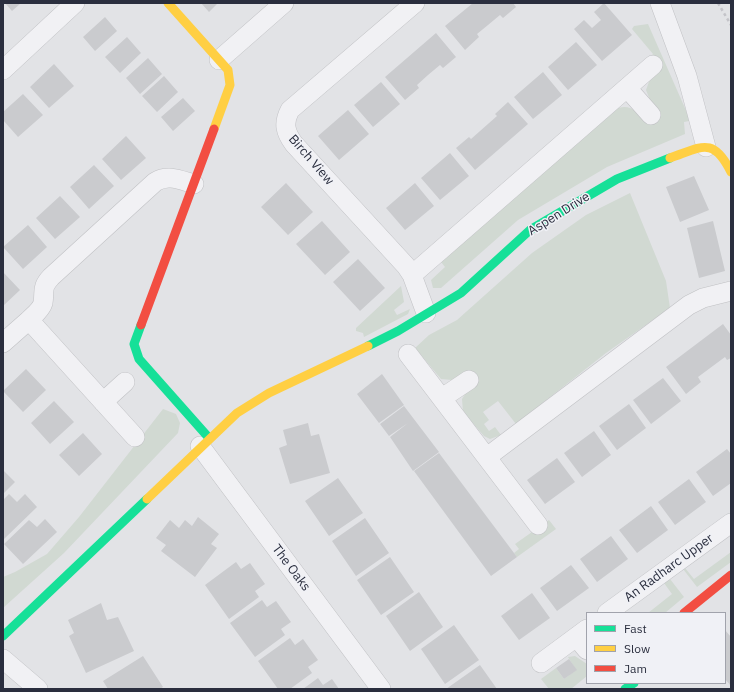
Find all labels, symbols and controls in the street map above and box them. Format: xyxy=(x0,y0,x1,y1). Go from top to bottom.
street label: Birch View xyxy=(285,132,337,188)
street label: Aspen Drive xyxy=(525,189,593,239)
street label: An Radharc Upper xyxy=(622,531,716,605)
street label: The Oaks xyxy=(268,542,314,594)
legend xyxy=(586,612,726,684)
text: Fast xyxy=(624,621,647,636)
text: Slow xyxy=(624,641,650,656)
text: Jam xyxy=(624,661,647,676)

